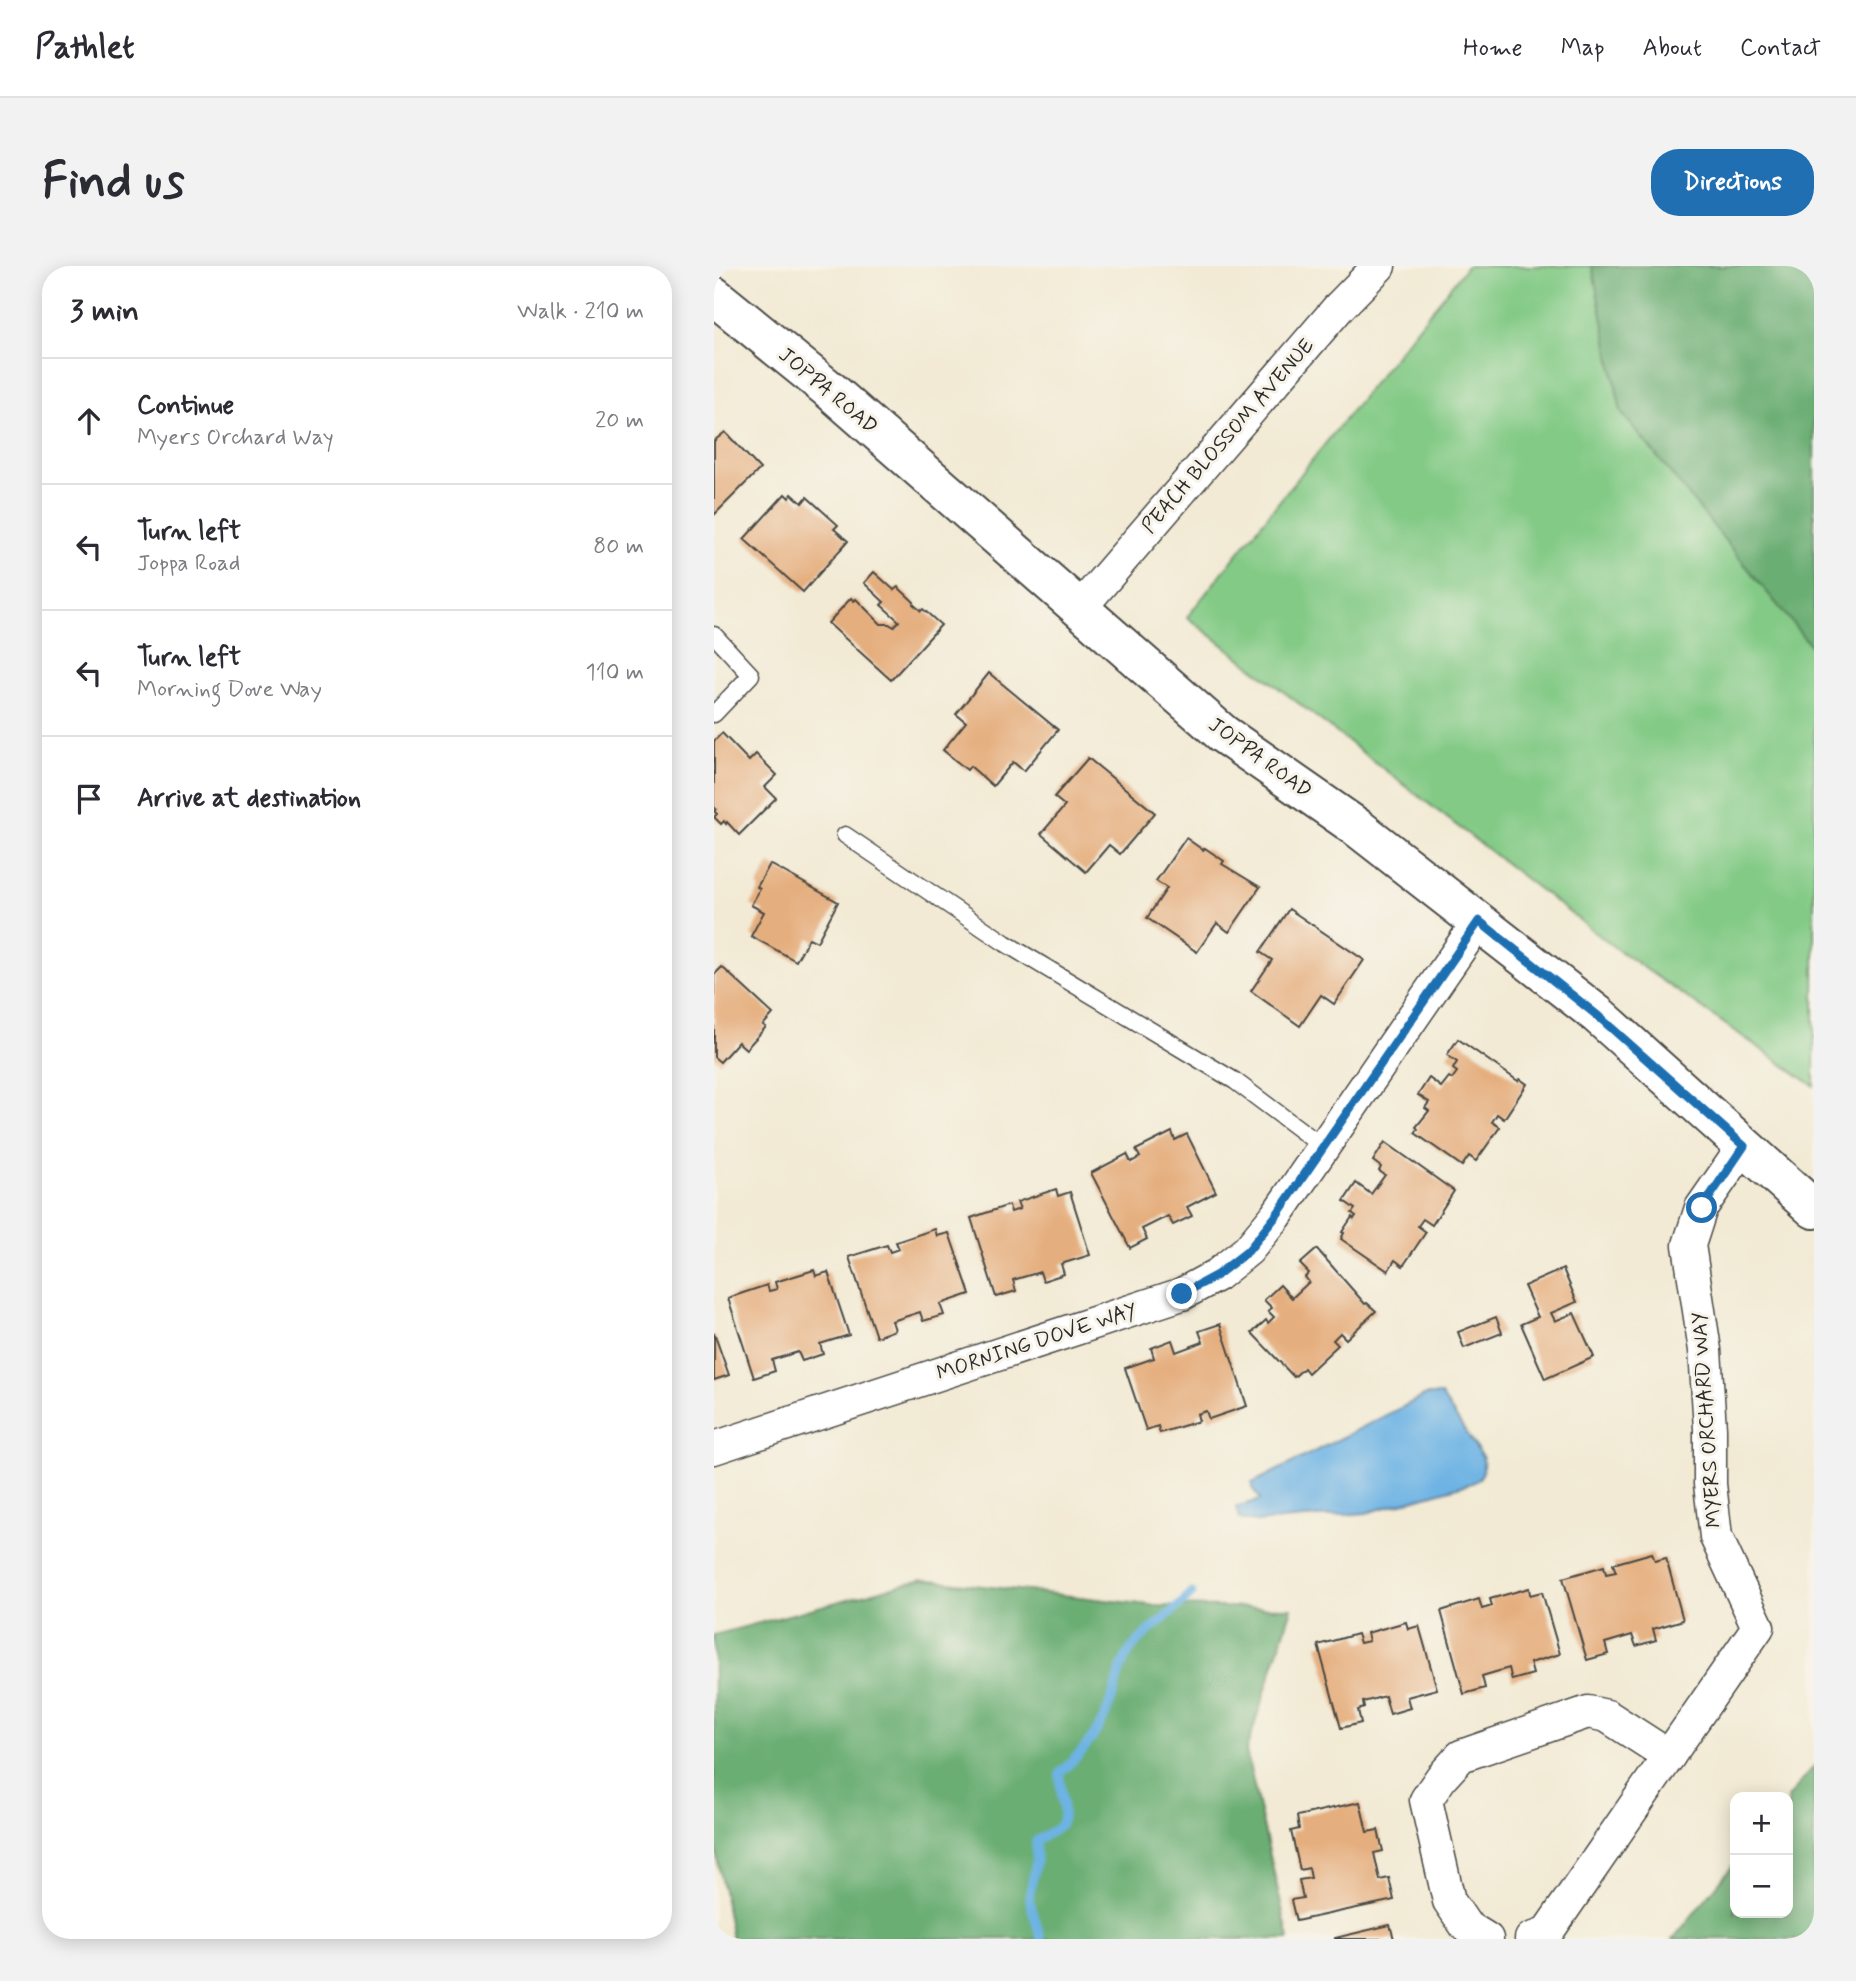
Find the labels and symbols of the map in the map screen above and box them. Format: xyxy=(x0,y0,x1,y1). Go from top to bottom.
street label: PEACH BLOSSOM AVENUE xyxy=(1135,332,1321,540)
street label: JOPPA ROAD xyxy=(772,341,884,441)
street label: JOPPA ROAD xyxy=(1203,711,1317,805)
route start xyxy=(1686,1192,1717,1223)
route end xyxy=(1166,1278,1197,1309)
street label: MORNING DOVE WAY xyxy=(933,1296,1141,1388)
street label: MYERS ORCHARD WAY xyxy=(1685,1311,1729,1529)

